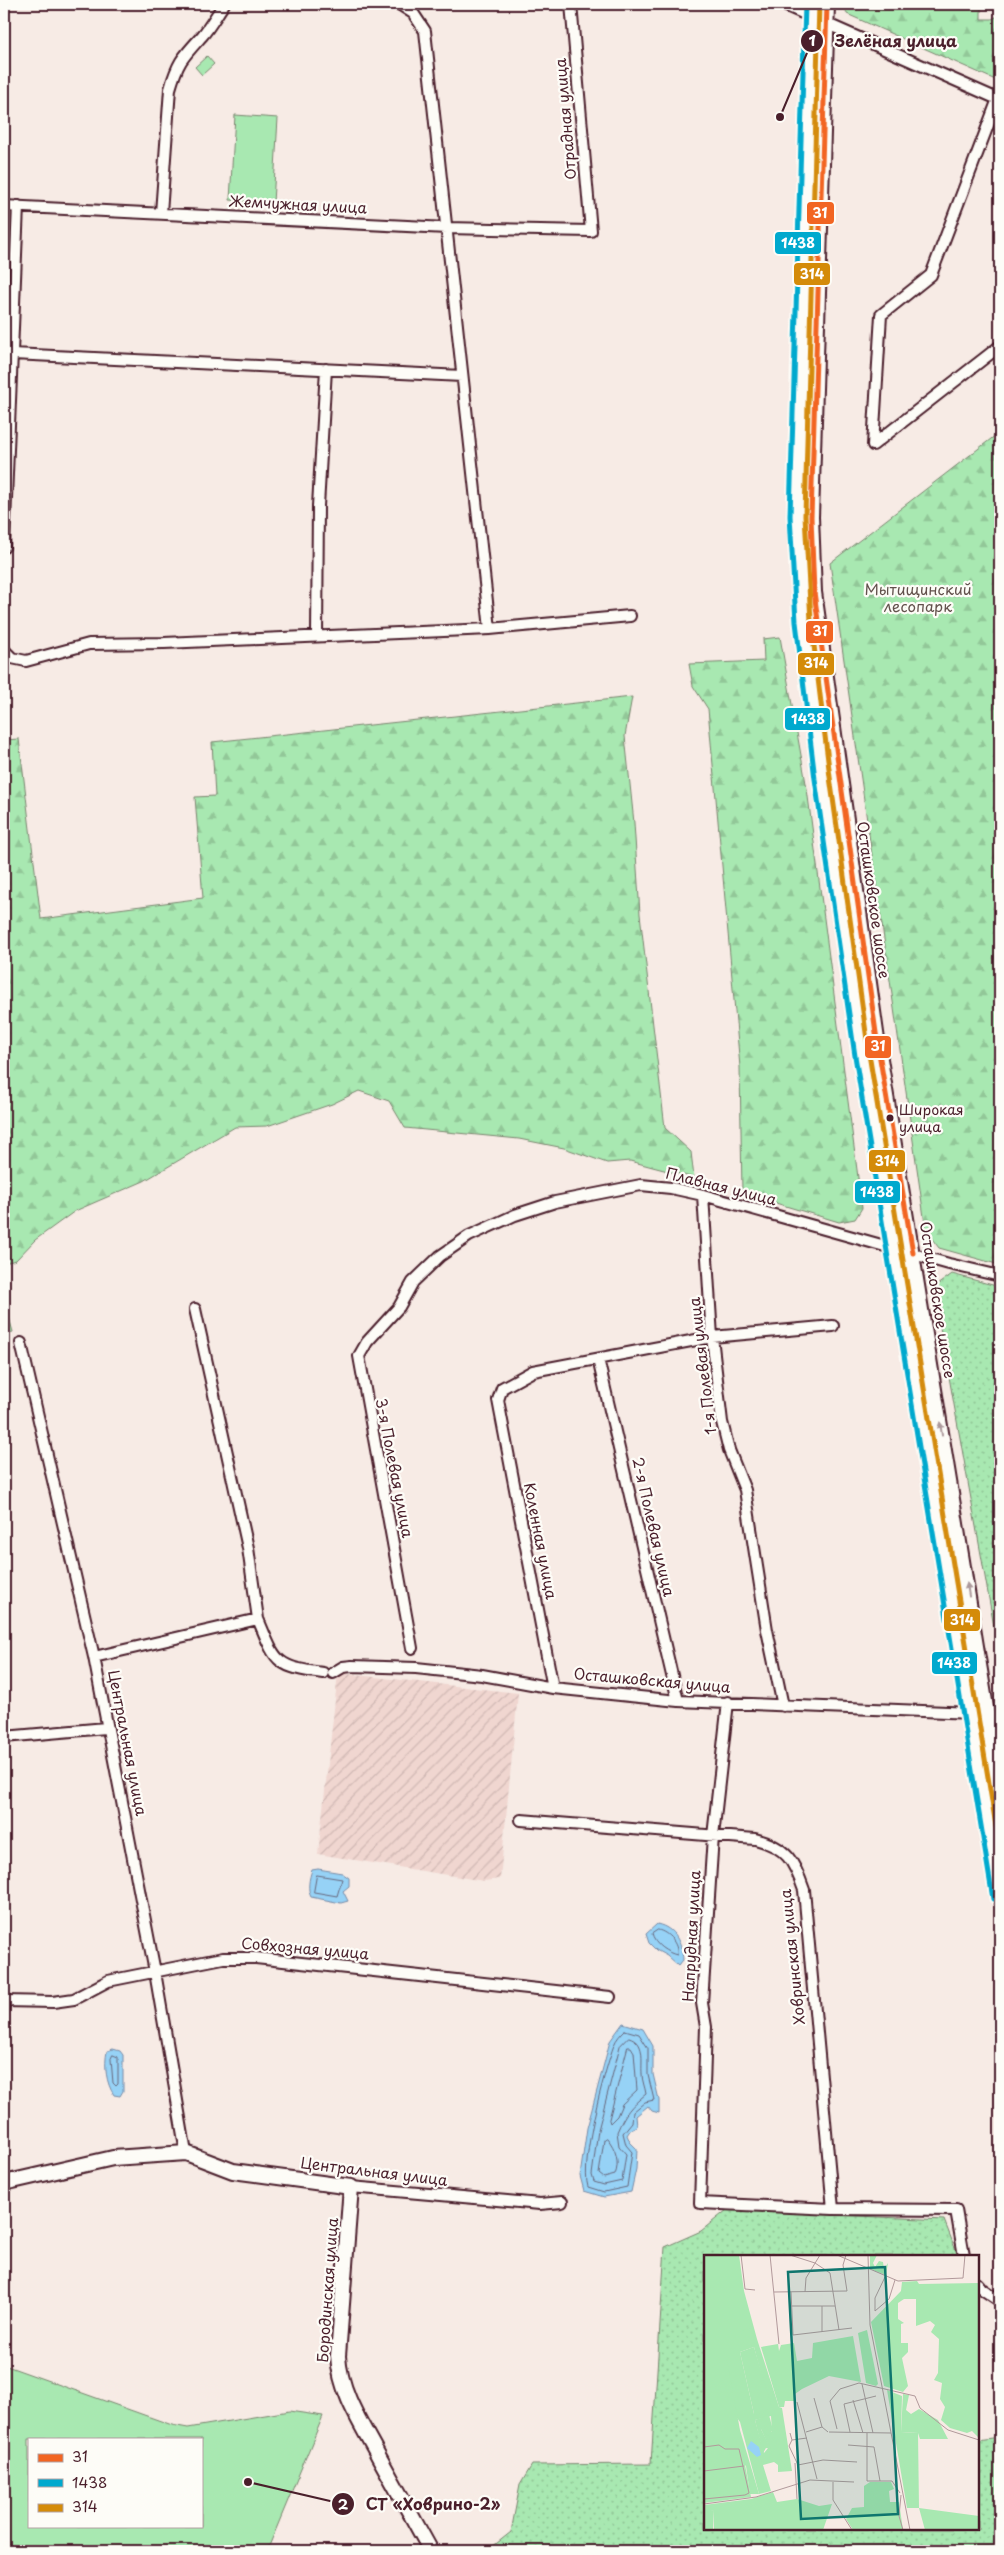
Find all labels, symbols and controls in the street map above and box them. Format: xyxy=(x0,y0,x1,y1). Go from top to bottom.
callout: Зелёная улица xyxy=(799,26,967,57)
text: 1 xyxy=(808,28,816,51)
text: Зелёная улица xyxy=(834,28,957,52)
street label: Отрадная улица xyxy=(548,57,581,181)
street label: Жемчужная улица xyxy=(229,188,368,219)
line badge: 31 xyxy=(806,201,835,225)
text: 31 xyxy=(812,202,828,223)
line badge: 1438 xyxy=(774,231,822,255)
text: 1438 xyxy=(781,232,815,253)
line badge: 314 xyxy=(793,262,831,286)
text: 314 xyxy=(800,263,825,284)
park label: Мытищинский лесопарк xyxy=(864,577,972,617)
line badge: 31 xyxy=(805,620,834,644)
text: 31 xyxy=(812,620,828,641)
line badge: 314 xyxy=(797,652,835,676)
text: 314 xyxy=(804,652,829,673)
line badge: 1438 xyxy=(784,707,831,731)
text: 1438 xyxy=(791,708,825,729)
street label: Осташковское шоссе xyxy=(852,820,897,980)
line badge: 31 xyxy=(864,1035,892,1059)
text: 31 xyxy=(870,1035,886,1056)
place label: Широкая улица xyxy=(899,1099,963,1137)
marker: Широкая улица xyxy=(885,1113,895,1123)
line badge: 314 xyxy=(868,1149,906,1173)
text: 314 xyxy=(875,1150,900,1171)
street label: Плавная улица xyxy=(664,1161,780,1211)
line badge: 1438 xyxy=(854,1180,901,1204)
text: 1438 xyxy=(860,1181,894,1202)
street label: Осташковское шоссе xyxy=(915,1220,962,1380)
street label: 1-я Полевая улица xyxy=(682,1295,721,1436)
street label: 3-я Полевая улица xyxy=(371,1396,420,1540)
one-way arrow xyxy=(937,1421,945,1437)
street label: 2-я Полевая улица xyxy=(627,1455,682,1599)
street label: Коленная улица xyxy=(519,1481,564,1601)
one-way arrow xyxy=(963,1581,971,1597)
line badge: 314 xyxy=(943,1608,981,1632)
text: 314 xyxy=(950,1609,975,1630)
line badge: 1438 xyxy=(931,1651,978,1675)
text: 1438 xyxy=(937,1652,971,1673)
street label: Осташковская улица xyxy=(573,1661,732,1698)
street label: Центральная улица xyxy=(103,1668,154,1818)
street label: Напрудная улица xyxy=(676,1869,705,2002)
street label: Ховринская улица xyxy=(773,1888,810,2026)
street label: Совхозная улица xyxy=(240,1930,370,1965)
street label: Центральная улица xyxy=(299,2150,450,2191)
street label: Бородинская улица xyxy=(310,2216,343,2363)
inset map xyxy=(704,2255,979,2530)
legend xyxy=(28,2438,202,2528)
text: 31 xyxy=(72,2444,88,2467)
text: 1438 xyxy=(72,2470,107,2493)
callout: СТ «Ховрино-2» xyxy=(330,2489,510,2520)
text: СТ «Ховрино-2» xyxy=(366,2491,501,2515)
text: 2 xyxy=(338,2492,349,2515)
text: 314 xyxy=(72,2494,98,2517)

